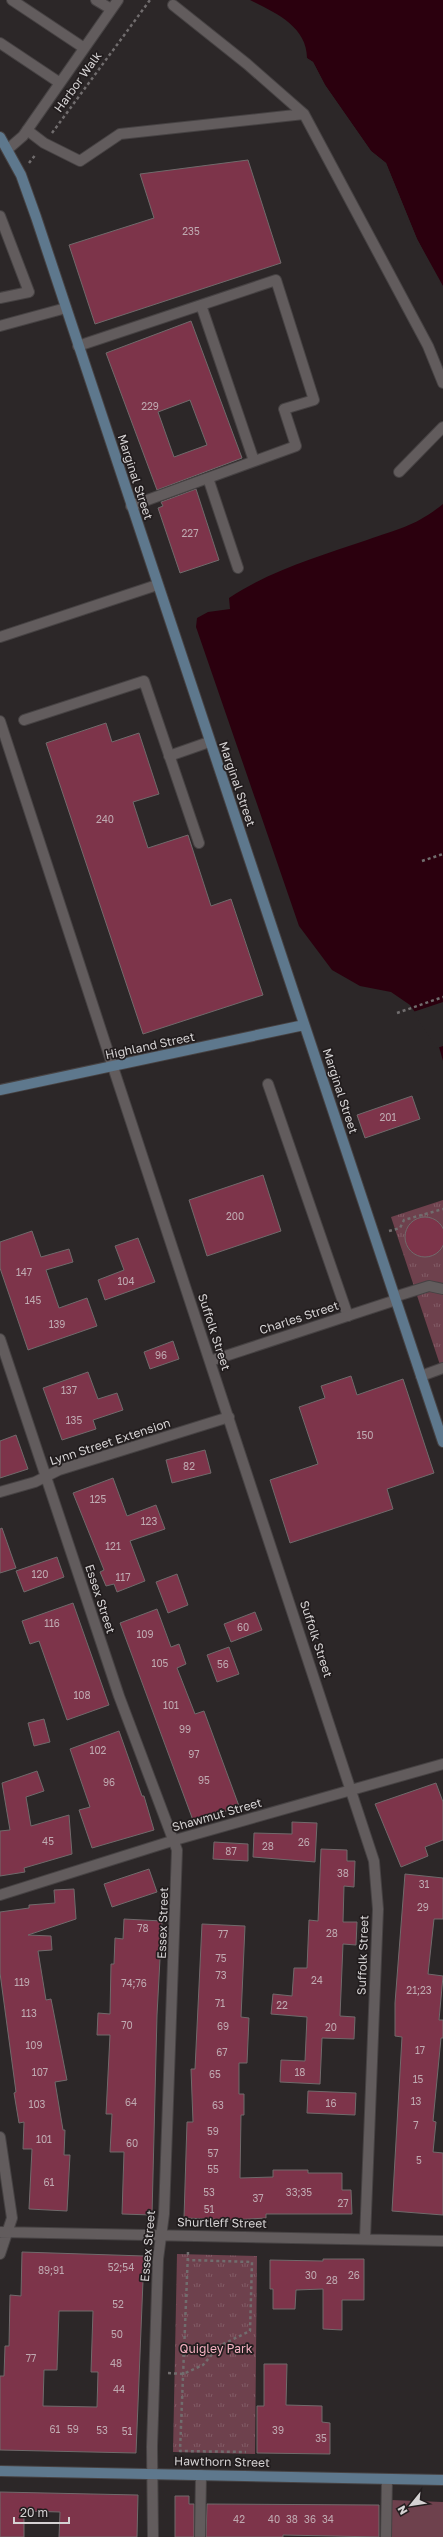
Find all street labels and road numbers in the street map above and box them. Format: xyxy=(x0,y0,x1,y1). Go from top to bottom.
street label: Harbor Walk xyxy=(51,48,105,115)
street label: Marginal Street xyxy=(115,432,156,522)
street label: Marginal Street xyxy=(216,739,259,828)
street label: Highland Street xyxy=(104,1029,196,1062)
street label: Marginal Street xyxy=(320,1046,361,1136)
street label: Suffolk Street xyxy=(195,1291,234,1372)
street label: Charles Street xyxy=(257,1298,341,1337)
street label: Lynn Street Extension xyxy=(47,1415,172,1468)
street label: Essex Street xyxy=(82,1562,119,1636)
street label: Suffolk Street xyxy=(297,1598,336,1679)
street label: Shawmut Street xyxy=(170,1794,264,1834)
street label: Essex Street xyxy=(154,1887,171,1959)
street label: Suffolk Street xyxy=(354,1915,371,1995)
street label: Essex Street xyxy=(137,2209,158,2282)
street label: Shurtleff Street xyxy=(177,2214,267,2231)
street label: Hawthorn Street xyxy=(174,2453,270,2470)

